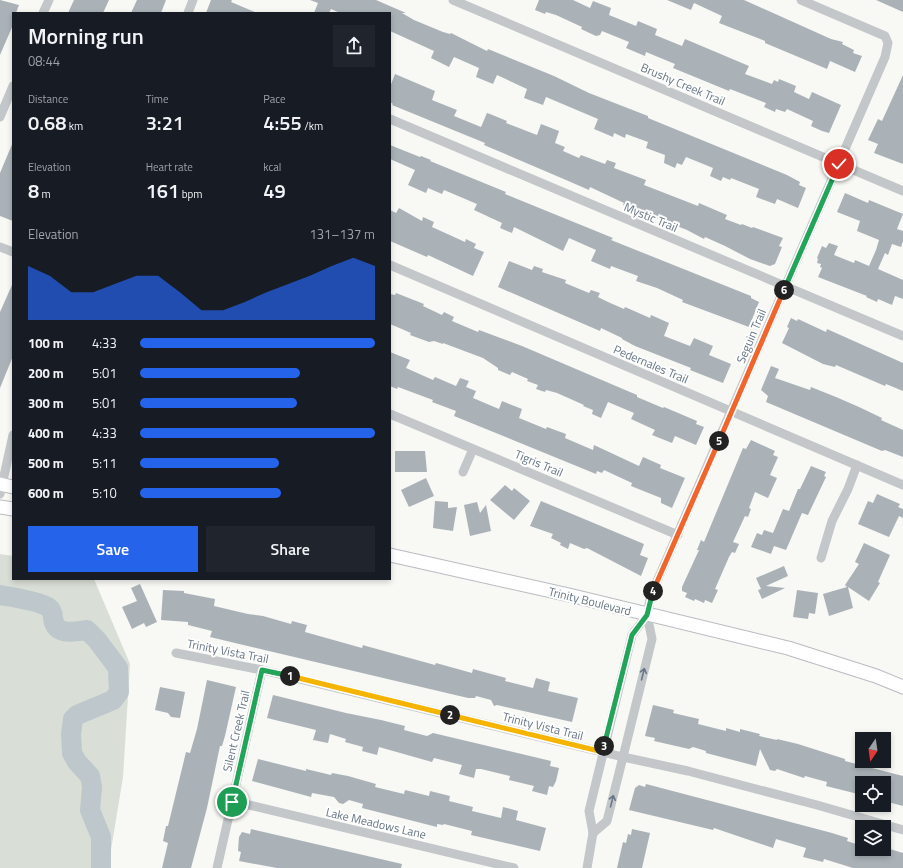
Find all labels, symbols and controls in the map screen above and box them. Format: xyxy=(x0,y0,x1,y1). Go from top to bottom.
text: Morning run xyxy=(28,19,144,53)
button: share xyxy=(333,25,375,67)
text: 08:44 xyxy=(28,51,60,71)
street label: Brushy Creek Trail xyxy=(638,58,728,110)
text: Distance xyxy=(28,91,68,107)
text: Time xyxy=(146,91,169,107)
text: Pace xyxy=(263,91,286,107)
text: 0.68 xyxy=(28,107,66,138)
text: 3:21 xyxy=(146,107,184,138)
text: 4:55 xyxy=(263,107,302,138)
text: km xyxy=(66,118,83,134)
text: /km xyxy=(302,118,323,134)
pin xyxy=(822,147,856,181)
icon: check xyxy=(828,153,850,175)
text: Elevation xyxy=(28,159,71,175)
text: Heart rate xyxy=(146,159,193,175)
text: kcal xyxy=(263,159,281,175)
text: 8 xyxy=(28,175,39,206)
text: 161 xyxy=(146,175,179,206)
text: 49 xyxy=(263,175,286,206)
text: m xyxy=(39,186,51,202)
text: bpm xyxy=(179,186,202,202)
street label: Mystic Trail xyxy=(621,197,681,237)
text: Elevation xyxy=(28,224,79,244)
text: 131–137 m xyxy=(309,224,375,244)
pin: 6 xyxy=(774,280,794,300)
text: 6 xyxy=(781,282,787,298)
street label: Seguin Trail xyxy=(731,306,771,366)
text: 100 m xyxy=(28,333,64,353)
text: 4:33 xyxy=(92,333,117,353)
street label: Pedernales Trail xyxy=(610,340,692,388)
text: 200 m xyxy=(28,363,64,383)
text: 5:01 xyxy=(92,363,117,383)
text: 300 m xyxy=(28,393,64,413)
text: 5:01 xyxy=(92,393,117,413)
text: 400 m xyxy=(28,423,64,443)
text: 4:33 xyxy=(92,423,117,443)
pin: 5 xyxy=(709,431,729,451)
text: 5 xyxy=(716,433,722,449)
street label: Tigris Trail xyxy=(512,444,566,482)
text: 500 m xyxy=(28,453,64,473)
text: 5:11 xyxy=(92,453,117,473)
text: 600 m xyxy=(28,483,64,503)
text: 5:10 xyxy=(92,483,117,503)
button: Save xyxy=(28,526,198,572)
button: Share xyxy=(206,526,375,572)
pin: 4 xyxy=(643,581,663,601)
street label: Trinity Boulevard xyxy=(547,582,633,620)
text: 4 xyxy=(650,583,656,599)
street label: Trinity Vista Trail xyxy=(186,634,270,668)
pin: 1 xyxy=(280,666,300,686)
text: 1 xyxy=(287,668,293,684)
one-way arrow xyxy=(640,668,647,681)
street label: Silent Creek Trail xyxy=(217,688,255,774)
pin: 2 xyxy=(440,705,460,725)
text: 2 xyxy=(447,707,453,723)
street label: Trinity Vista Trail xyxy=(501,707,585,745)
north arrow xyxy=(855,732,891,768)
map controls xyxy=(855,732,891,856)
pin: 3 xyxy=(594,736,614,756)
text: 3 xyxy=(601,738,607,754)
button: locate xyxy=(855,776,891,812)
pin xyxy=(215,785,249,819)
icon: arrive xyxy=(221,791,243,813)
one-way arrow xyxy=(609,794,616,807)
street label: Lake Meadows Lane xyxy=(324,802,428,844)
button: layers xyxy=(855,820,891,856)

